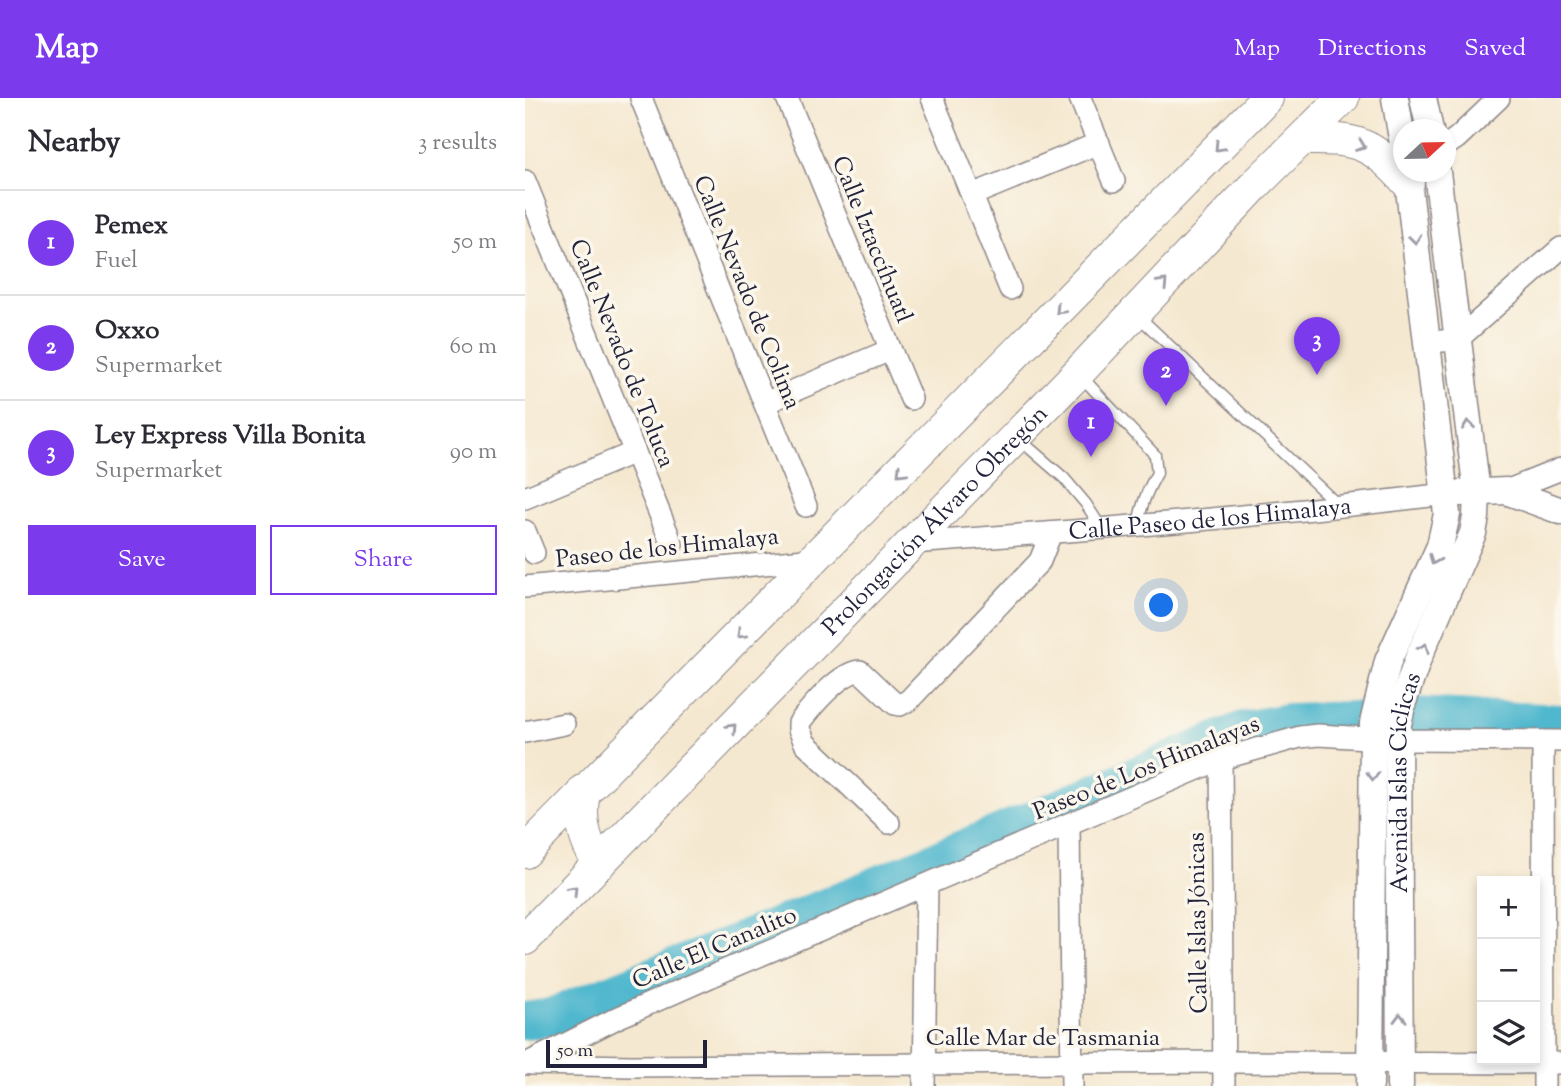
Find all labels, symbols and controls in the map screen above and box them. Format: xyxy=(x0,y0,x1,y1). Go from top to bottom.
text: Map xyxy=(35,25,99,73)
text: Map xyxy=(1234,32,1280,66)
text: Directions xyxy=(1318,32,1426,66)
text: Saved xyxy=(1464,32,1526,66)
north arrow xyxy=(1393,119,1456,182)
text: Nearby xyxy=(28,122,120,165)
text: 3 results xyxy=(418,127,497,160)
one-way arrow xyxy=(1355,138,1367,152)
one-way arrow xyxy=(1215,139,1227,151)
street label: Calle Iztaccíhuatl xyxy=(822,151,920,329)
street label: Calle Nevado de Colima xyxy=(684,171,809,415)
text: Pemex xyxy=(95,208,168,245)
text: 1 xyxy=(47,226,55,259)
text: 50 m xyxy=(453,226,497,259)
one-way arrow xyxy=(1407,233,1422,245)
street label: Calle Nevado de Toluca xyxy=(560,234,683,473)
text: Fuel xyxy=(95,245,138,278)
one-way arrow xyxy=(1154,278,1167,291)
one-way arrow xyxy=(1055,301,1068,314)
text: Oxxo xyxy=(95,313,160,350)
pin: 3 xyxy=(1294,317,1340,375)
text: 2 xyxy=(46,331,56,364)
text: 60 m xyxy=(449,331,497,364)
pin: 2 xyxy=(1143,348,1189,406)
text: Supermarket xyxy=(95,350,222,383)
street label: Prolongación Álvaro Obregón xyxy=(815,398,1057,644)
pin: 1 xyxy=(1068,399,1114,457)
text: Ley Express Villa Bonita xyxy=(95,418,366,455)
one-way arrow xyxy=(1461,419,1476,431)
text: 3 xyxy=(46,436,56,469)
text: 90 m xyxy=(450,436,497,469)
text: Supermarket xyxy=(95,455,222,488)
one-way arrow xyxy=(896,464,909,477)
street label: Calle Paseo de los Himalaya xyxy=(1067,490,1353,550)
street label: Paseo de los Himalaya xyxy=(554,520,780,578)
button: Save xyxy=(28,525,256,595)
button: Share xyxy=(270,525,497,595)
one-way arrow xyxy=(1428,553,1442,565)
your location xyxy=(1144,588,1178,622)
one-way arrow xyxy=(736,625,749,638)
one-way arrow xyxy=(1416,642,1430,655)
street label: Avenida Islas Cíclicas xyxy=(1383,668,1431,893)
street label: Paseo de Los Himalayas xyxy=(1028,708,1265,830)
one-way arrow xyxy=(723,723,736,736)
one-way arrow xyxy=(1365,771,1381,781)
street label: Calle Islas Jónicas xyxy=(1180,832,1218,1014)
map controls xyxy=(1477,876,1540,1065)
button: + xyxy=(1477,876,1540,939)
one-way arrow xyxy=(564,886,577,899)
street label: Calle El Canalito xyxy=(627,899,802,999)
button: − xyxy=(1477,939,1540,1002)
button: layers xyxy=(1477,1002,1540,1065)
one-way arrow xyxy=(1392,1012,1408,1023)
street label: Calle Mar de Tasmania xyxy=(926,1022,1160,1056)
scale bar xyxy=(546,1037,707,1069)
text: 50 m xyxy=(557,1038,593,1065)

